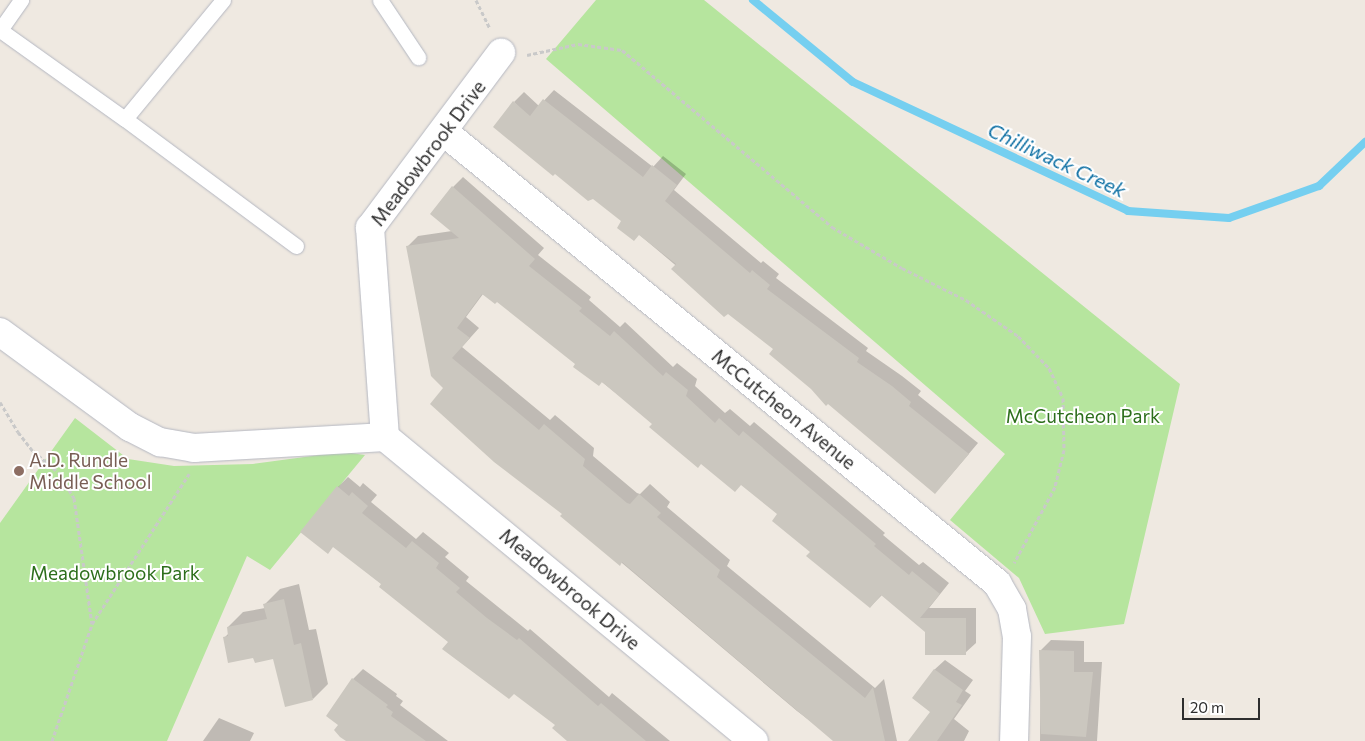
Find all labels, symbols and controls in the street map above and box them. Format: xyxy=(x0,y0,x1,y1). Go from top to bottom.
street label: Meadowbrook Drive xyxy=(366,76,490,230)
water label: Chilliwack Creek xyxy=(984,117,1130,203)
street label: McCutcheon Avenue xyxy=(708,344,860,474)
park label: McCutcheon Park xyxy=(1006,405,1160,427)
place label: A.D. Rundle Middle School xyxy=(29,449,151,493)
marker: A.D. Rundle Middle School xyxy=(13,465,25,477)
street label: Meadowbrook Drive xyxy=(495,524,645,654)
park label: Meadowbrook Park xyxy=(30,562,200,584)
scale bar xyxy=(1185,688,1262,720)
text: 20 m xyxy=(1190,698,1224,716)

